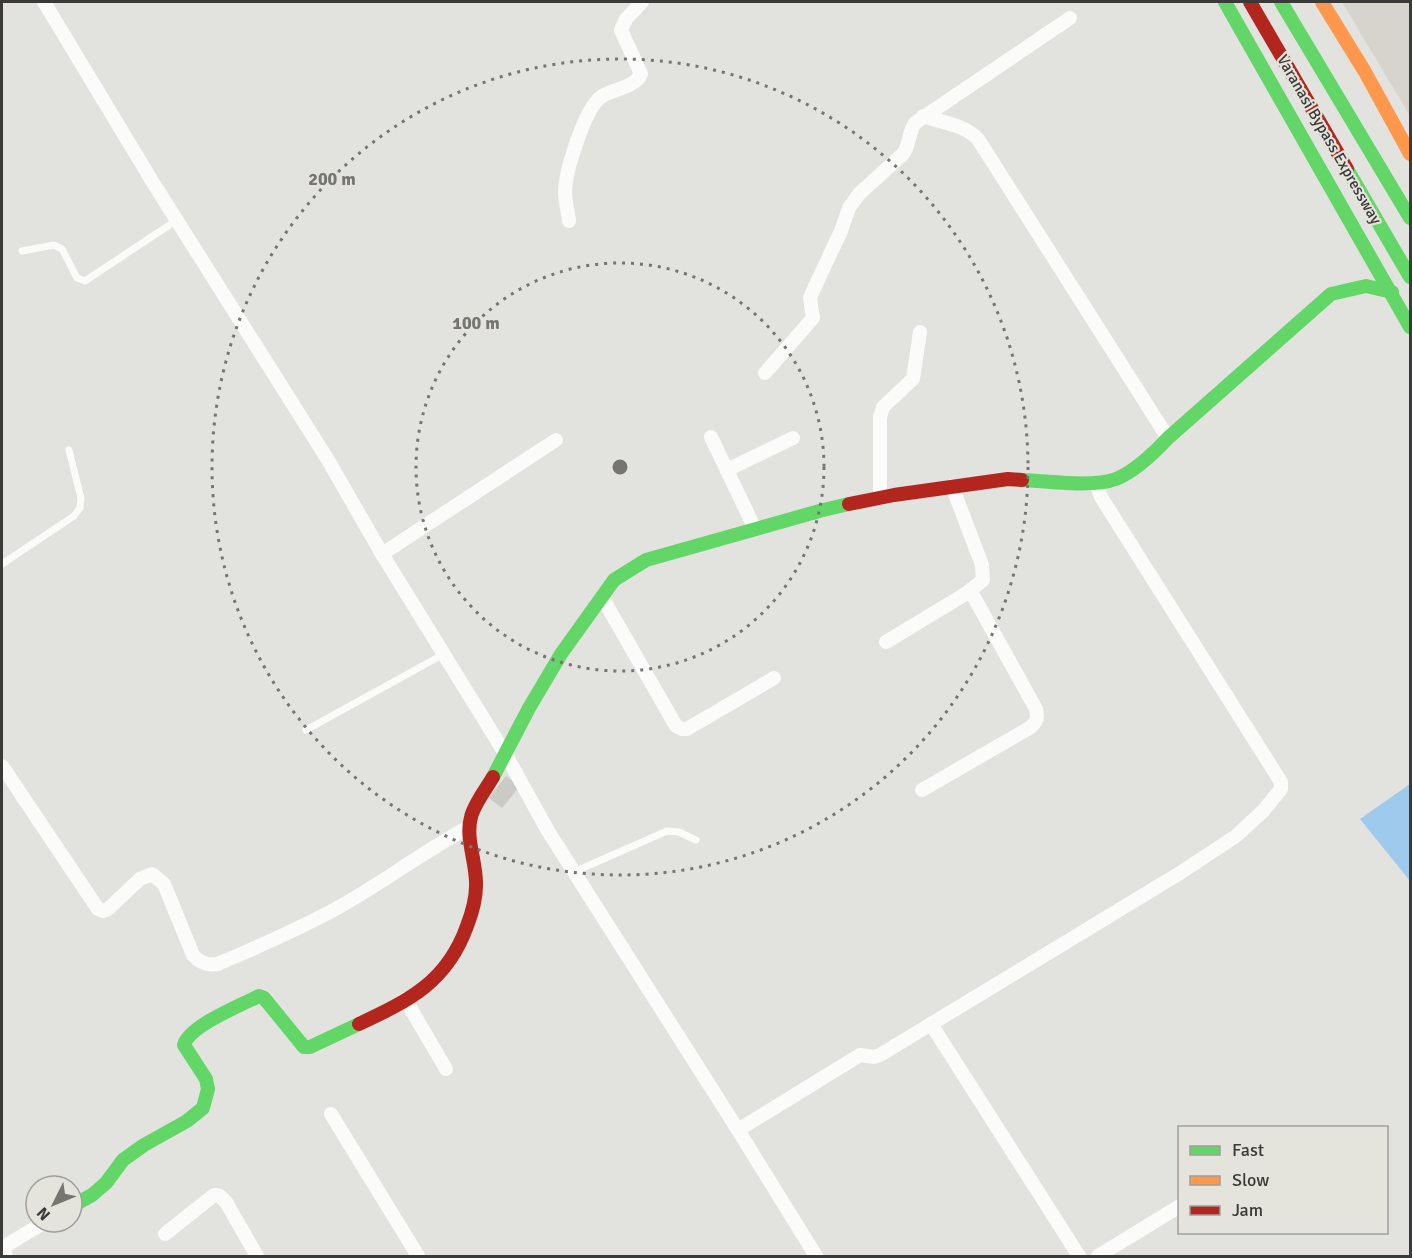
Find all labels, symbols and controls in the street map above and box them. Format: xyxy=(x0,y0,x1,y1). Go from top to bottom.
street label: Varanasi Bypass Expressway xyxy=(1272,51,1386,228)
text: 200 m xyxy=(308,168,356,190)
text: 100 m xyxy=(452,312,500,334)
centre of rings xyxy=(610,457,630,477)
legend xyxy=(1178,1126,1388,1234)
text: Fast xyxy=(1232,1139,1264,1161)
text: Slow xyxy=(1232,1169,1269,1191)
north arrow xyxy=(24,1174,84,1234)
text: Jam xyxy=(1232,1199,1263,1221)
text: N xyxy=(33,1203,55,1224)

